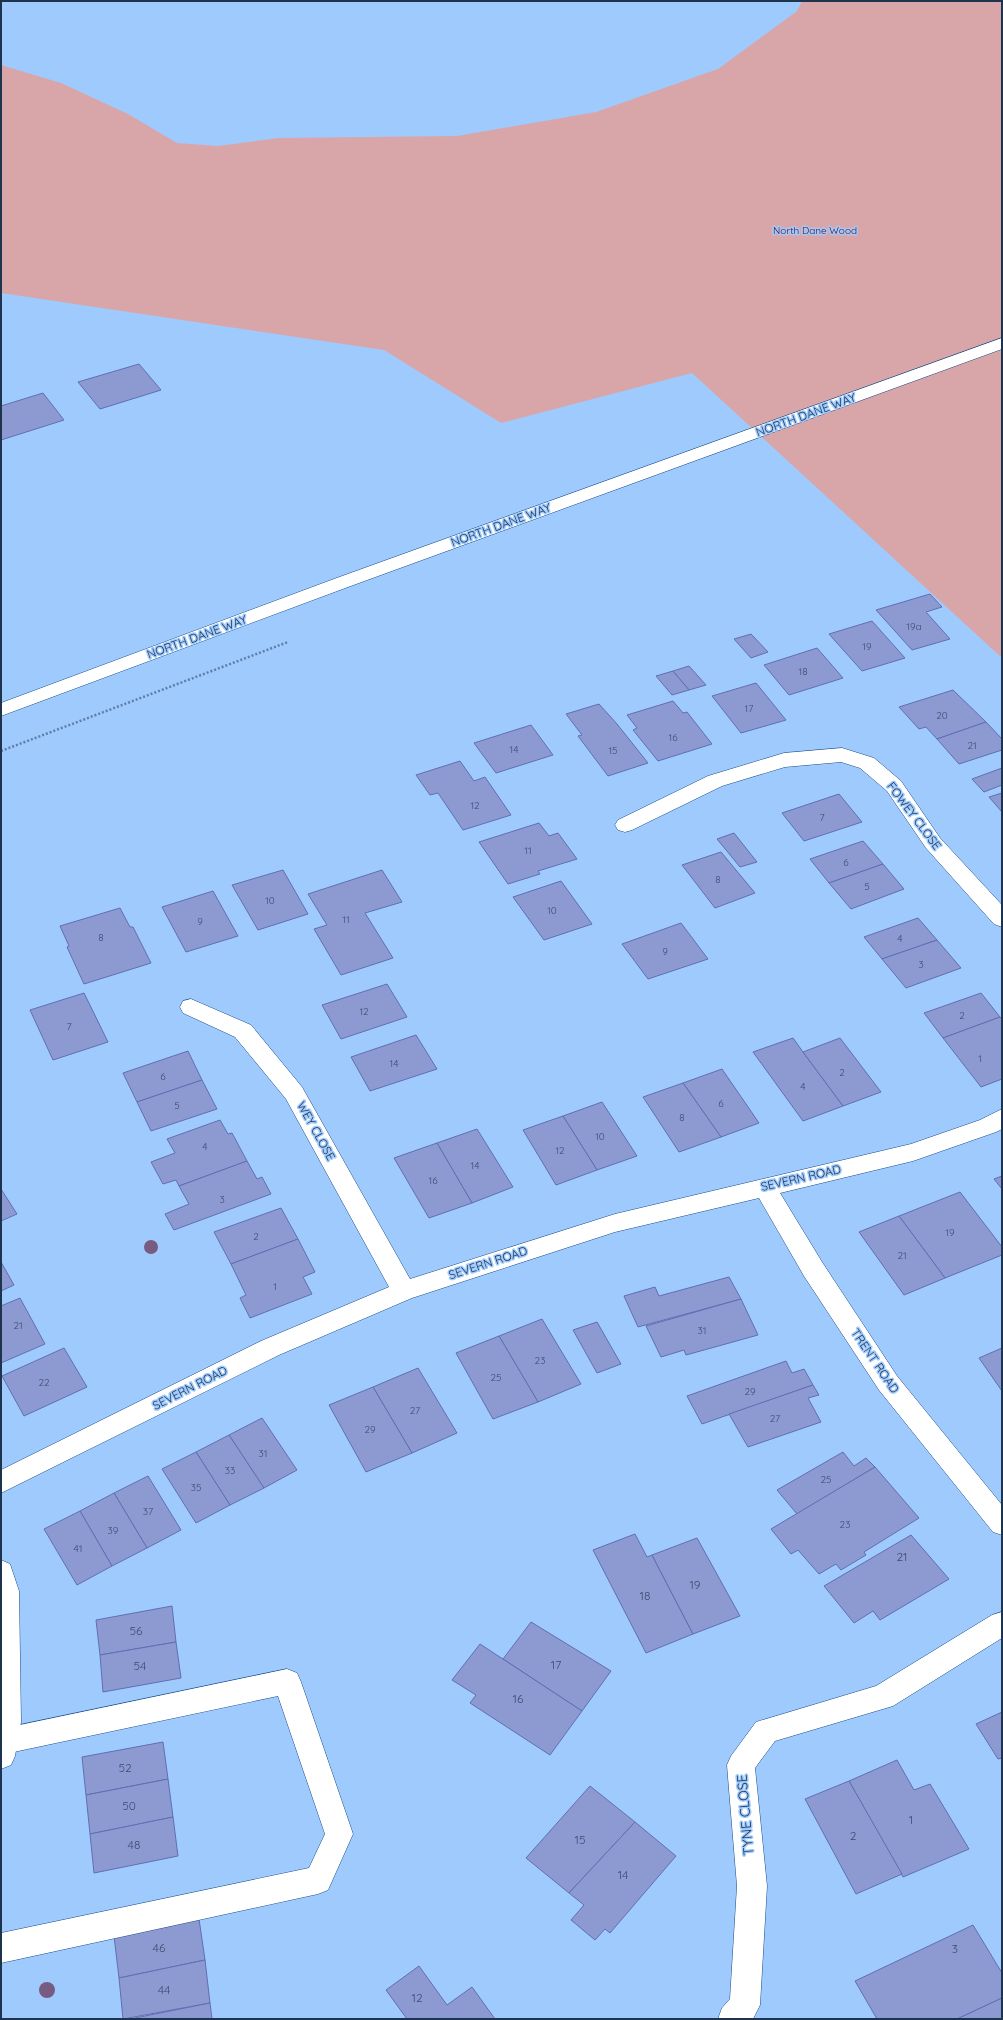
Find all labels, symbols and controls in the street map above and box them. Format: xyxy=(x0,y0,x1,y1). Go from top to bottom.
park label: North Dane Wood xyxy=(773,224,857,237)
street label: NORTH DANE WAY xyxy=(754,389,858,440)
street label: NORTH DANE WAY xyxy=(449,499,553,550)
street label: NORTH DANE WAY xyxy=(145,611,249,662)
house number: 19a xyxy=(906,620,922,633)
house number: 19 xyxy=(862,640,872,653)
house number: 18 xyxy=(798,665,808,678)
house number: 17 xyxy=(745,702,753,715)
house number: 20 xyxy=(936,709,948,722)
house number: 16 xyxy=(668,731,678,744)
house number: 21 xyxy=(967,739,977,752)
house number: 14 xyxy=(510,743,518,756)
house number: 15 xyxy=(608,744,618,757)
street label: FOWEY CLOSE xyxy=(884,779,945,853)
house number: 12 xyxy=(470,799,480,812)
house number: 7 xyxy=(819,811,825,824)
house number: 11 xyxy=(524,844,532,857)
house number: 6 xyxy=(843,856,849,869)
house number: 8 xyxy=(715,873,721,886)
house number: 5 xyxy=(864,880,870,893)
house number: 10 xyxy=(265,894,275,907)
house number: 10 xyxy=(547,904,557,917)
house number: 11 xyxy=(342,913,350,926)
house number: 9 xyxy=(197,915,203,928)
house number: 8 xyxy=(98,931,104,944)
house number: 4 xyxy=(897,932,903,945)
house number: 9 xyxy=(662,945,668,958)
house number: 3 xyxy=(918,958,924,971)
house number: 12 xyxy=(359,1005,369,1018)
house number: 2 xyxy=(959,1009,965,1022)
house number: 7 xyxy=(66,1020,72,1033)
house number: 1 xyxy=(978,1052,982,1065)
house number: 14 xyxy=(390,1057,398,1070)
house number: 2 xyxy=(839,1066,845,1079)
house number: 6 xyxy=(160,1070,166,1083)
house number: 4 xyxy=(800,1080,806,1093)
house number: 6 xyxy=(718,1097,724,1110)
house number: 5 xyxy=(174,1099,180,1112)
street label: WEY CLOSE xyxy=(294,1099,339,1163)
house number: 8 xyxy=(679,1111,685,1124)
house number: 10 xyxy=(595,1130,605,1143)
house number: 4 xyxy=(202,1140,208,1153)
house number: 12 xyxy=(555,1144,565,1157)
house number: 14 xyxy=(471,1159,479,1172)
street label: SEVERN ROAD xyxy=(759,1161,843,1194)
house number: 16 xyxy=(428,1174,438,1187)
house number: 3 xyxy=(219,1193,225,1206)
house number: 19 xyxy=(945,1226,955,1239)
house number: 2 xyxy=(253,1230,259,1243)
street label: SEVERN ROAD xyxy=(447,1243,529,1282)
house number: 21 xyxy=(897,1249,907,1262)
house number: 1 xyxy=(273,1280,277,1293)
house number: 21 xyxy=(13,1319,23,1332)
house number: 31 xyxy=(698,1324,706,1337)
street label: TRENT ROAD xyxy=(848,1326,903,1396)
house number: 23 xyxy=(535,1354,545,1367)
street label: SEVERN ROAD xyxy=(150,1362,230,1413)
house number: 25 xyxy=(491,1371,502,1384)
house number: 22 xyxy=(38,1376,50,1389)
house number: 29 xyxy=(744,1385,756,1398)
house number: 27 xyxy=(410,1404,420,1417)
house number: 27 xyxy=(770,1412,780,1425)
house number: 29 xyxy=(364,1423,376,1436)
house number: 31 xyxy=(259,1447,267,1460)
house number: 33 xyxy=(225,1464,235,1477)
house number: 25 xyxy=(821,1473,832,1486)
house number: 35 xyxy=(191,1481,201,1494)
house number: 37 xyxy=(143,1505,153,1518)
house number: 23 xyxy=(840,1518,850,1531)
house number: 39 xyxy=(108,1524,119,1537)
house number: 41 xyxy=(74,1542,82,1555)
house number: 21 xyxy=(896,1549,908,1564)
house number: 19 xyxy=(689,1577,701,1592)
house number: 18 xyxy=(640,1588,650,1603)
house number: 56 xyxy=(130,1623,143,1638)
house number: 17 xyxy=(551,1657,561,1672)
house number: 54 xyxy=(134,1658,146,1673)
house number: 16 xyxy=(513,1691,524,1706)
house number: 52 xyxy=(118,1760,132,1775)
street label: TYNE CLOSE xyxy=(732,1774,758,1856)
house number: 50 xyxy=(122,1798,136,1813)
house number: 1 xyxy=(909,1812,913,1827)
house number: 2 xyxy=(850,1828,857,1843)
house number: 15 xyxy=(575,1832,585,1847)
house number: 48 xyxy=(128,1837,140,1852)
house number: 14 xyxy=(618,1867,628,1882)
house number: 46 xyxy=(153,1940,166,1955)
house number: 3 xyxy=(952,1941,958,1956)
house number: 44 xyxy=(158,1982,170,1997)
house number: 12 xyxy=(411,1990,423,2005)

